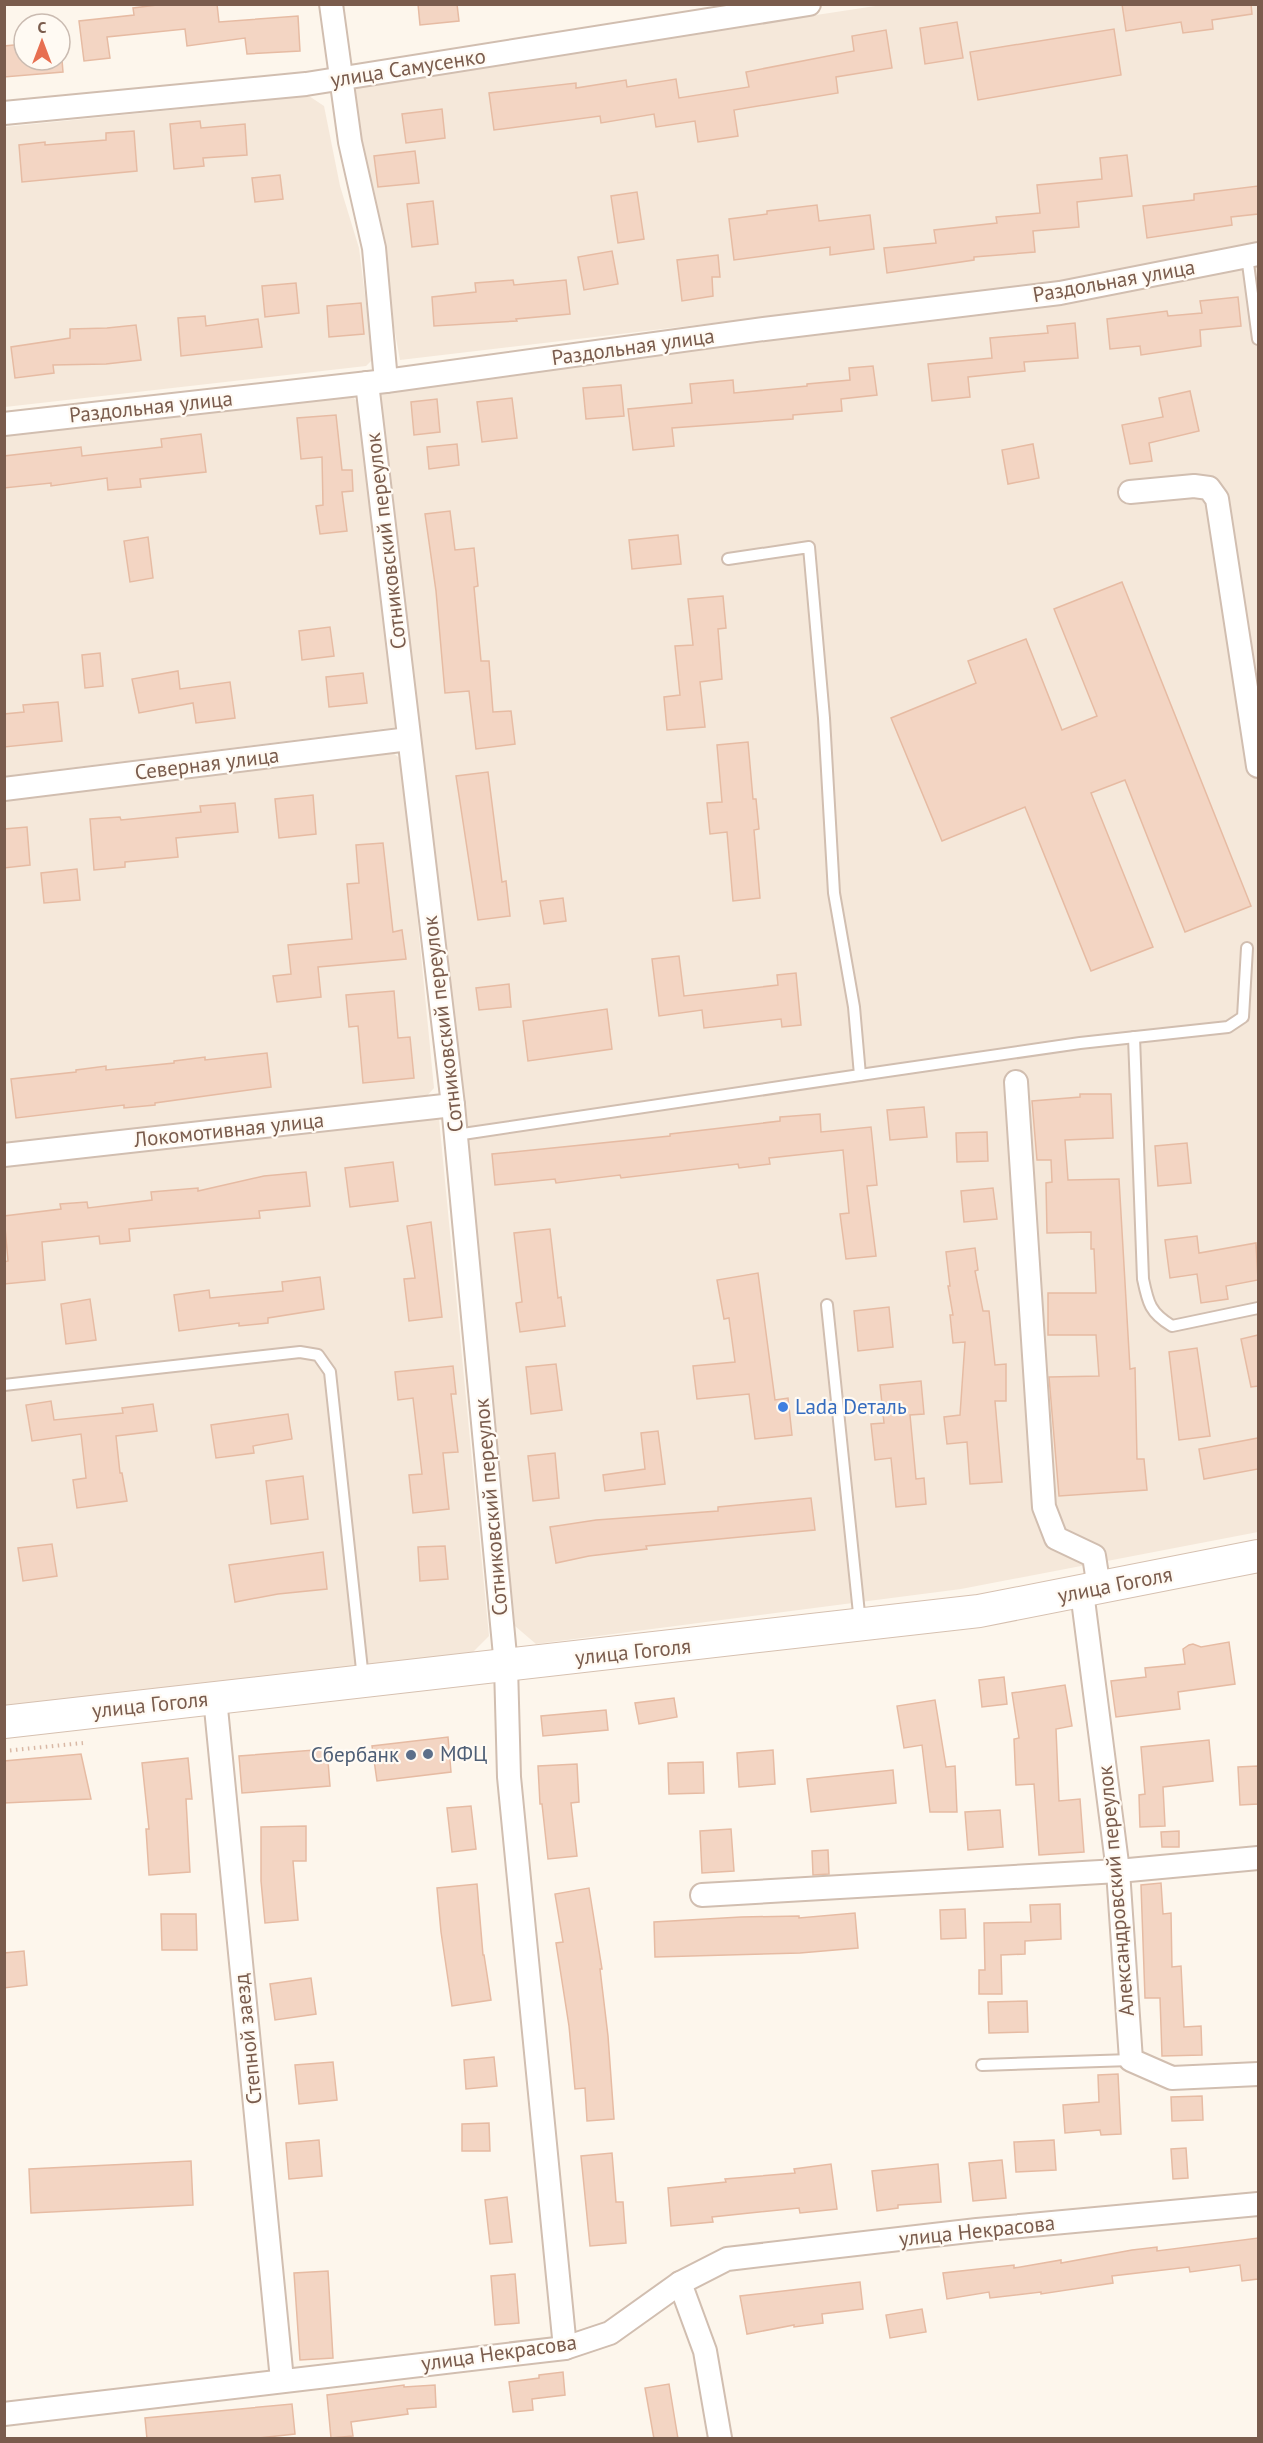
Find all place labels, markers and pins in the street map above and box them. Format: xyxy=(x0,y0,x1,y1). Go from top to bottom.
place label: Lada Dеталь xyxy=(795,1393,907,1420)
marker: Lada Dеталь xyxy=(776,1400,790,1414)
place label: МФЦ xyxy=(440,1740,487,1767)
place label: Сбербанк xyxy=(311,1741,399,1768)
marker: МФЦ xyxy=(421,1747,435,1761)
marker: Сбербанк xyxy=(404,1748,418,1762)

